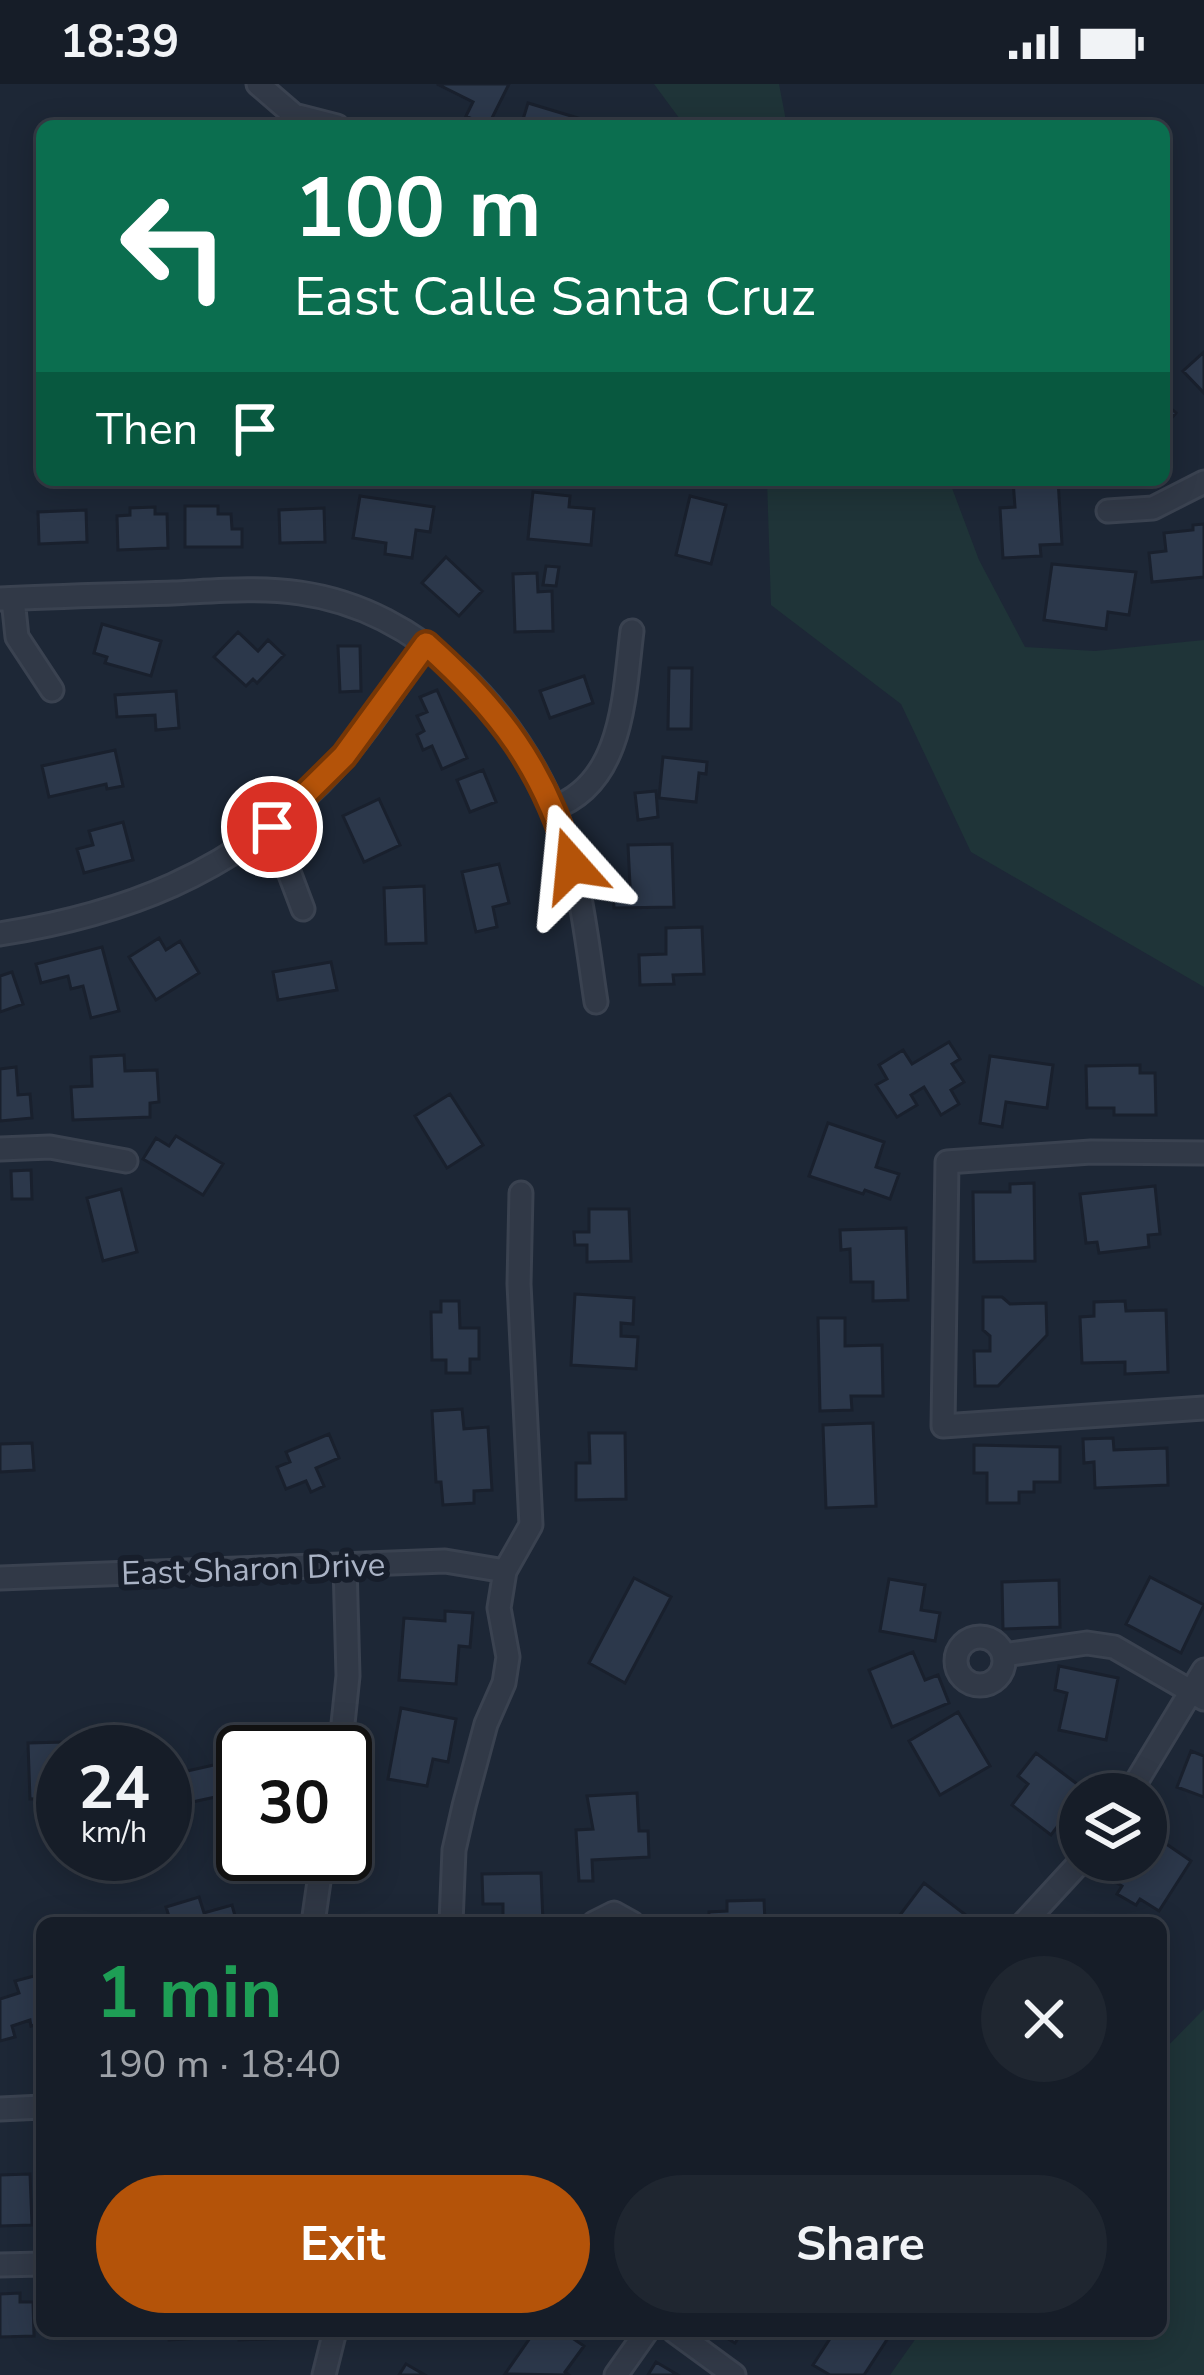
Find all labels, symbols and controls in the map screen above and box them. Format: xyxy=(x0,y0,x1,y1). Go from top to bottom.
text: 18:39 xyxy=(60,12,179,73)
text: 100 m xyxy=(294,151,542,266)
icon: left xyxy=(96,168,252,324)
text: East Calle Santa Cruz xyxy=(294,260,815,334)
icon: arrive xyxy=(222,396,288,462)
text: Then xyxy=(96,399,198,460)
pin xyxy=(221,776,323,878)
icon: arrive xyxy=(239,794,305,860)
position arrow xyxy=(509,802,635,928)
street label: East Sharon Drive xyxy=(120,1542,386,1597)
speed limit sign: 30 xyxy=(216,1725,372,1881)
text: 24 xyxy=(78,1747,150,1829)
map controls xyxy=(1059,1773,1167,1881)
button: layers xyxy=(1059,1773,1167,1881)
text: km/h xyxy=(81,1812,147,1853)
text: 1 min xyxy=(96,1944,282,2042)
button: close xyxy=(981,1956,1107,2082)
text: 190 m · 18:40 xyxy=(96,2038,341,2091)
button: Exit xyxy=(96,2175,590,2313)
button: Share xyxy=(614,2175,1107,2313)

